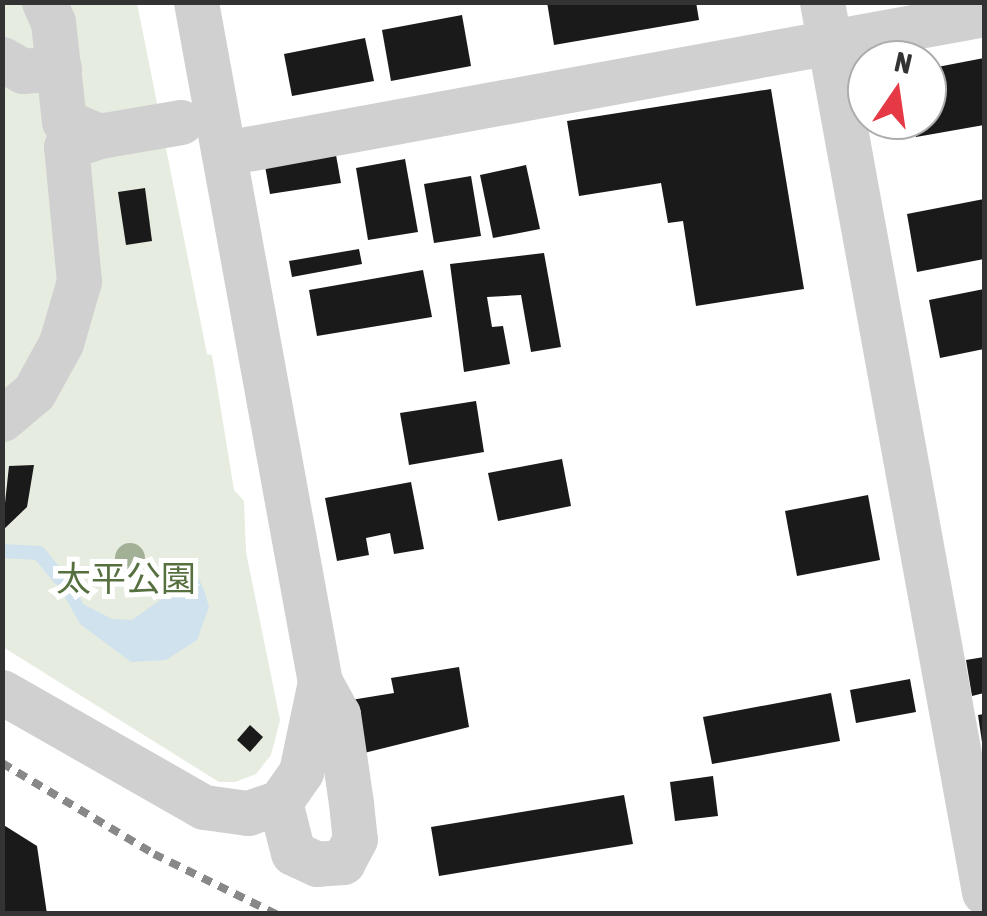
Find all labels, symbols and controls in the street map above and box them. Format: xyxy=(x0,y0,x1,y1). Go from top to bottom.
north arrow xyxy=(847,40,947,140)
text: N xyxy=(892,45,915,80)
park label: 太平公園 xyxy=(56,557,196,599)

